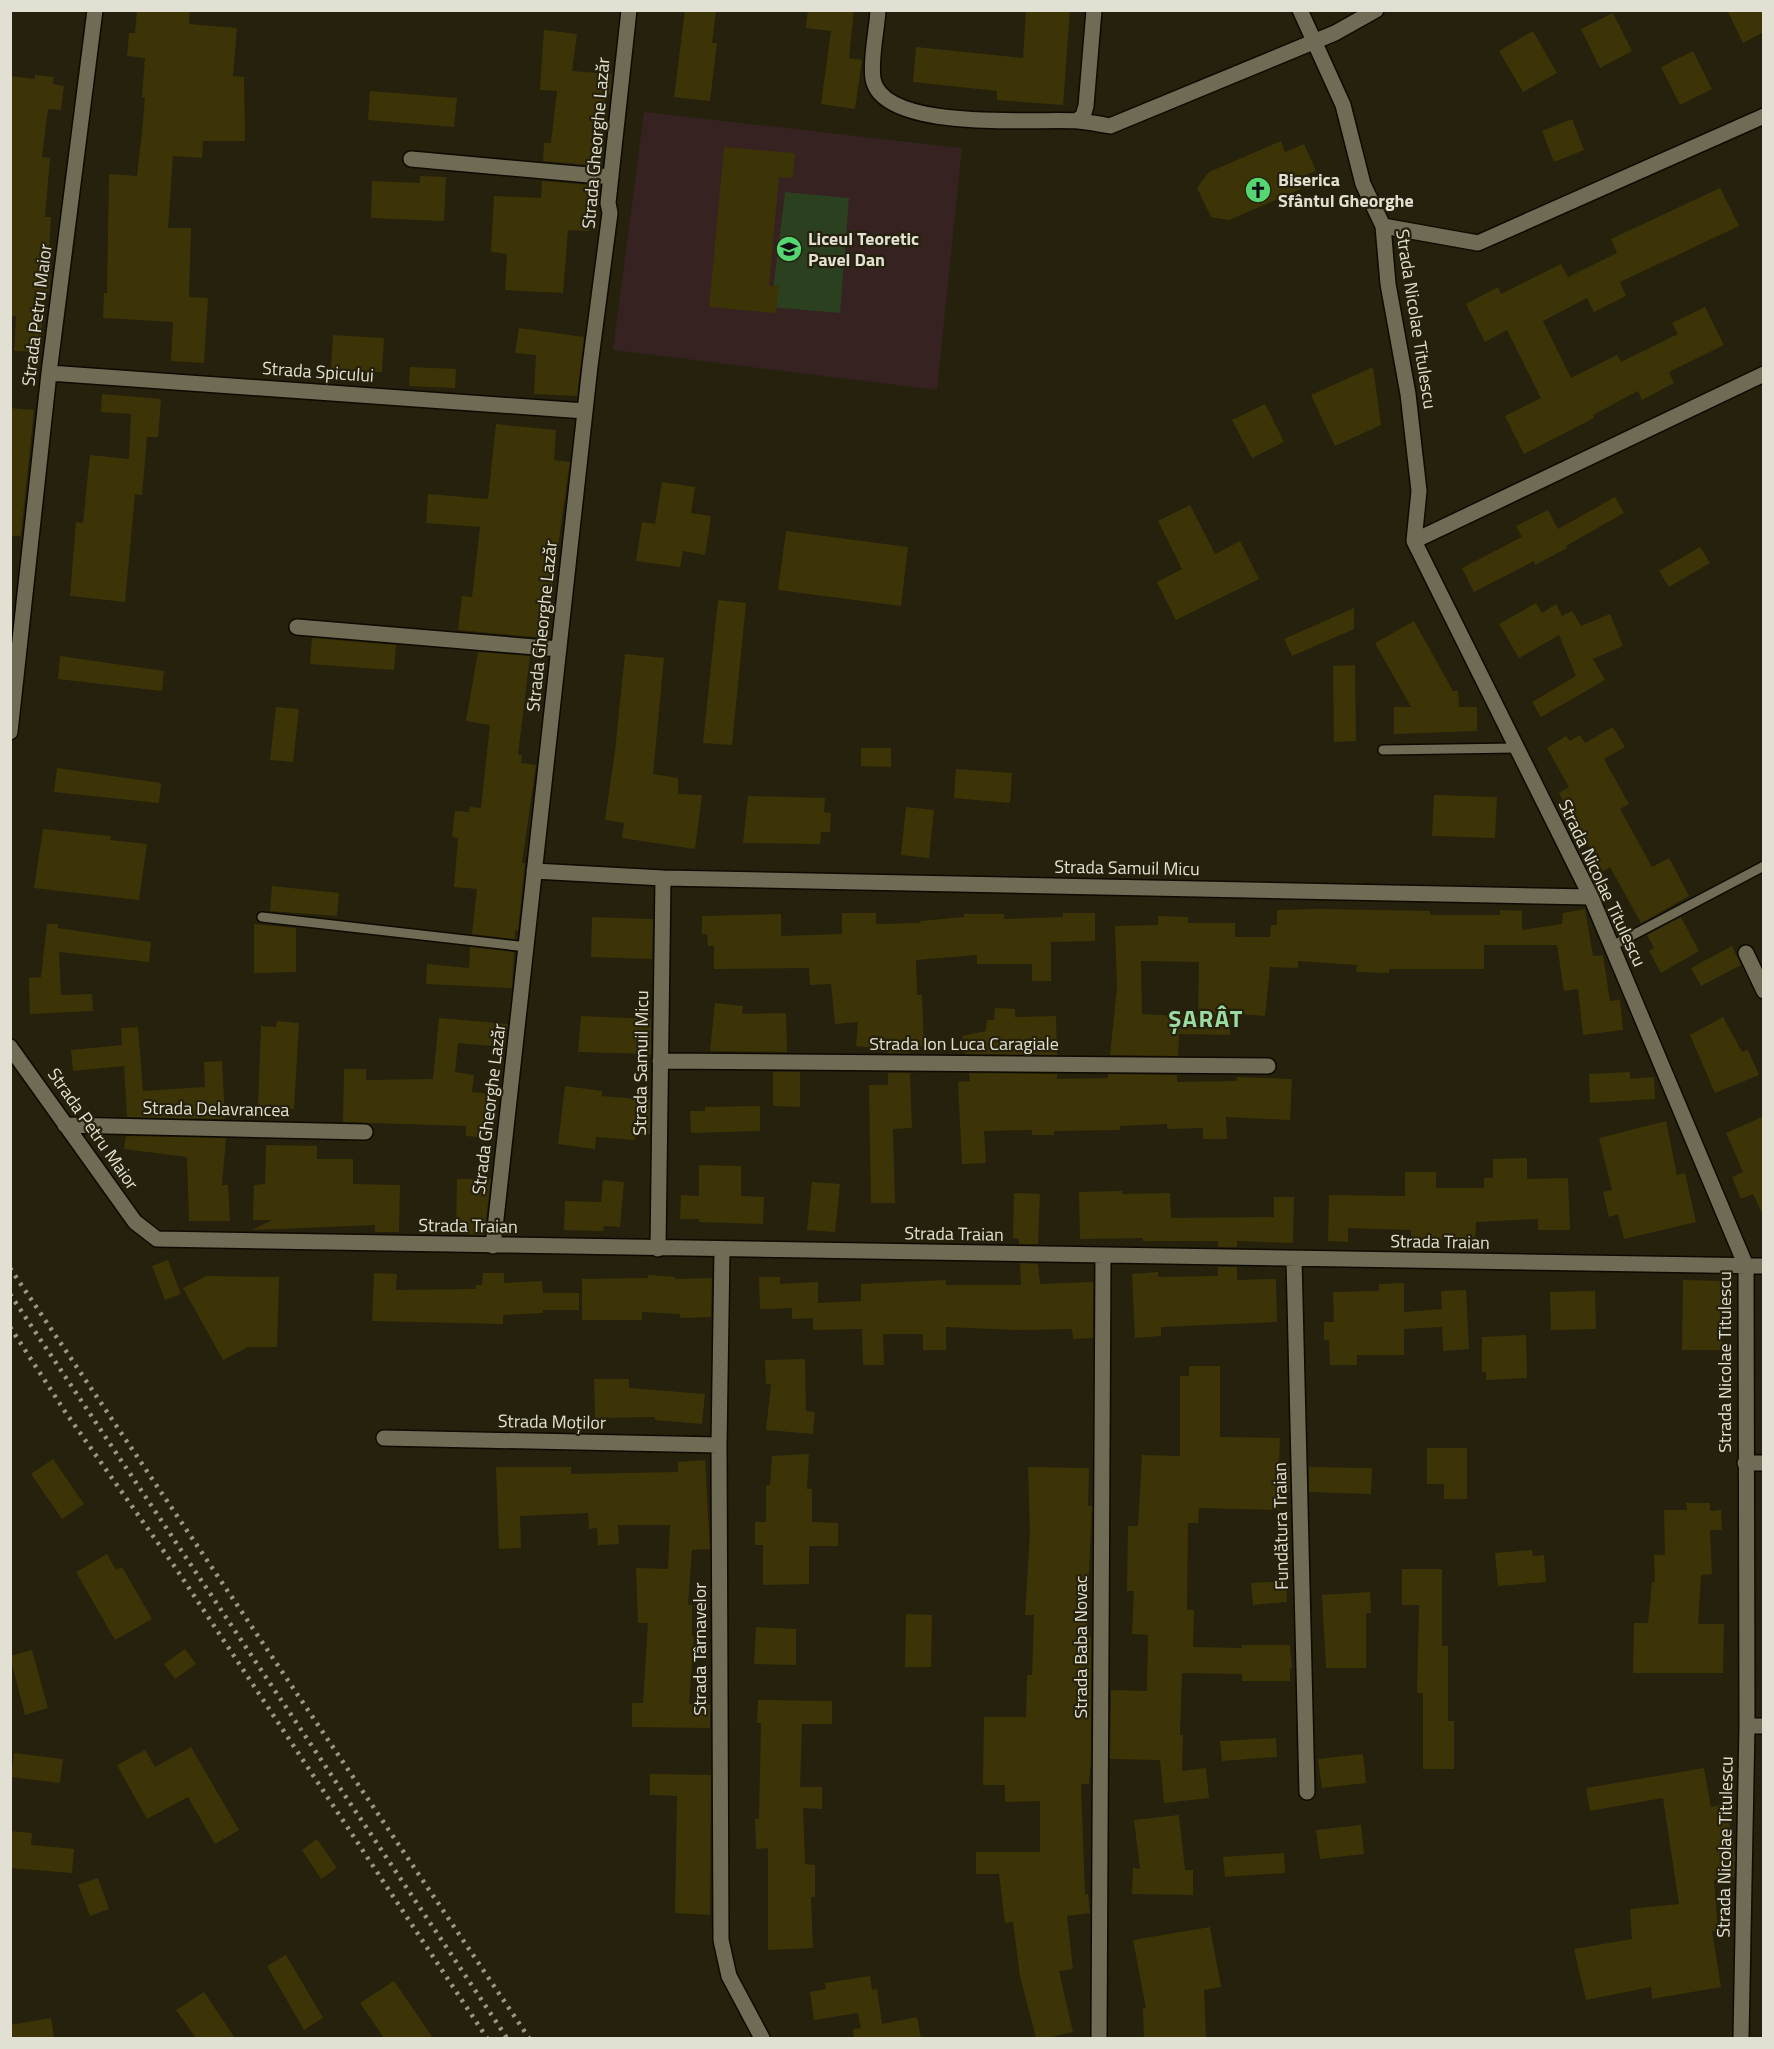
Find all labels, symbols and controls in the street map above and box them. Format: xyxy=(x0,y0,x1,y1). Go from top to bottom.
street label: Strada Gheorghe Lazăr xyxy=(575,56,616,230)
place label: Biserica Sfântul Gheorghe xyxy=(1278,166,1414,214)
church icon: Biserica Sfântul Gheorghe xyxy=(1243,175,1273,205)
place label: Liceul Teoretic Pavel Dan xyxy=(808,225,919,273)
street label: Strada Nicolae Titulescu xyxy=(1389,227,1444,411)
school or university icon: Liceul Teoretic Pavel Dan xyxy=(774,234,804,264)
street label: Strada Petru Maior xyxy=(14,242,59,388)
street label: Strada Spicului xyxy=(261,354,375,389)
street label: Strada Gheorghe Lazăr xyxy=(519,539,564,713)
street label: Strada Nicolae Titulescu xyxy=(1552,795,1653,971)
street label: Strada Samuil Micu xyxy=(1054,853,1200,882)
street label: Strada Samuil Micu xyxy=(626,990,655,1136)
district label: ȘARÂT xyxy=(1168,1000,1244,1036)
street label: Strada Gheorghe Lazăr xyxy=(465,1022,512,1196)
street label: Strada Ion Luca Caragiale xyxy=(869,1030,1059,1057)
street label: Strada Petru Maior xyxy=(41,1062,146,1195)
street label: Strada Delavrancea xyxy=(142,1094,290,1123)
street label: Strada Traian xyxy=(418,1211,518,1240)
street label: Strada Traian xyxy=(904,1219,1004,1248)
street label: Strada Traian xyxy=(1390,1227,1490,1256)
street label: Strada Nicolae Titulescu xyxy=(1711,1271,1738,1453)
street label: Strada Moților xyxy=(498,1407,606,1436)
street label: Fundătura Traian xyxy=(1266,1462,1295,1590)
street label: Strada Baba Novac xyxy=(1067,1575,1094,1719)
street label: Strada Târnavelor xyxy=(686,1583,713,1715)
street label: Strada Nicolae Titulescu xyxy=(1709,1756,1740,1938)

